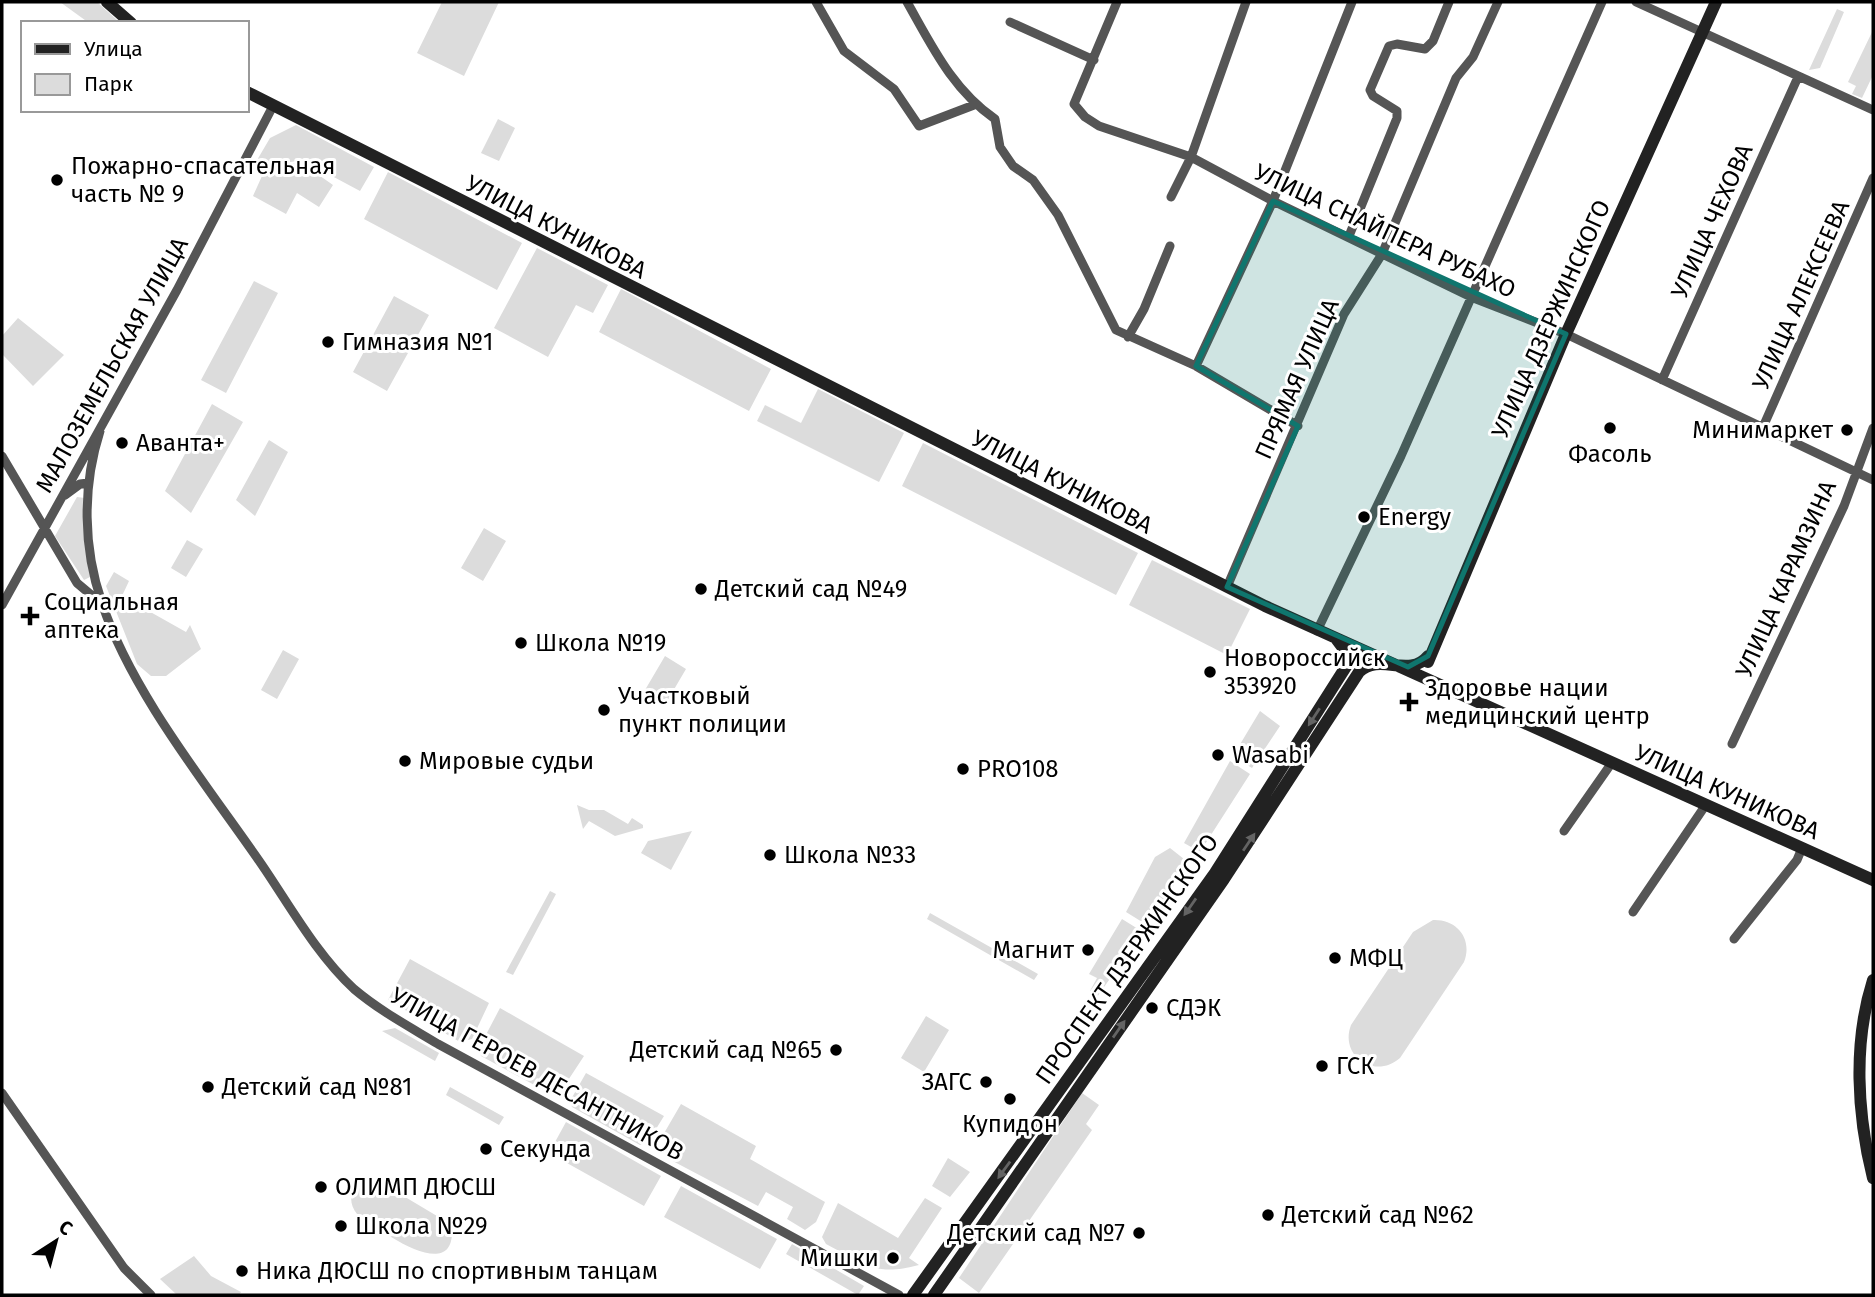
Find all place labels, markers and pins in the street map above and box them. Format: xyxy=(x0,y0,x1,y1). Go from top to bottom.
place label: Пожарно-спасательная часть № 9 xyxy=(71,152,335,208)
marker: Пожарно-спасательная часть № 9 xyxy=(49,172,65,188)
place label: Гимназия №1 xyxy=(342,328,493,356)
marker: Гимназия №1 xyxy=(320,334,336,350)
place label: Минимаркет xyxy=(1692,416,1833,444)
marker: Фасоль xyxy=(1602,420,1618,436)
marker: Минимаркет xyxy=(1839,422,1855,438)
place label: Аванта+ xyxy=(136,429,225,457)
marker: Аванта+ xyxy=(114,435,130,451)
place label: Фасоль xyxy=(1568,440,1652,468)
place label: Energy xyxy=(1378,503,1451,531)
marker: Energy xyxy=(1356,509,1372,525)
place label: Детский сад №49 xyxy=(714,575,907,603)
marker: Детский сад №49 xyxy=(693,581,709,597)
place label: Социальная аптека xyxy=(44,588,179,644)
marker: Социальная аптека xyxy=(22,608,38,624)
place label: Школа №19 xyxy=(535,629,666,657)
marker: Школа №19 xyxy=(513,635,529,651)
place label: Новороссийск 353920 xyxy=(1224,644,1386,700)
marker: Новороссийск 353920 xyxy=(1202,664,1218,680)
place label: Здоровье нации медицинский центр xyxy=(1425,674,1650,730)
place label: Участковый пункт полиции xyxy=(618,682,787,738)
marker: Здоровье нации медицинский центр xyxy=(1399,692,1419,712)
marker: Участковый пункт полиции xyxy=(596,702,612,718)
place label: Wasabi xyxy=(1232,741,1309,769)
place label: Мировые судьи xyxy=(419,747,594,775)
marker: Wasabi xyxy=(1210,747,1226,763)
marker: Мировые судьи xyxy=(397,753,413,769)
place label: PRO108 xyxy=(977,755,1059,783)
marker: PRO108 xyxy=(955,761,971,777)
place label: Школа №33 xyxy=(784,841,916,869)
marker: Школа №33 xyxy=(762,847,778,863)
place label: Магнит xyxy=(993,936,1074,964)
marker: Магнит xyxy=(1080,942,1096,958)
place label: МФЦ xyxy=(1349,944,1403,972)
marker: МФЦ xyxy=(1327,950,1343,966)
place label: СДЭК xyxy=(1166,994,1221,1022)
marker: СДЭК xyxy=(1144,1000,1160,1016)
place label: Детский сад №65 xyxy=(629,1036,822,1064)
marker: Детский сад №65 xyxy=(828,1042,844,1058)
place label: ГСК xyxy=(1336,1052,1374,1080)
marker: ГСК xyxy=(1314,1058,1330,1074)
place label: ЗАГС xyxy=(922,1068,972,1096)
place label: Детский сад №81 xyxy=(221,1073,412,1101)
marker: ЗАГС xyxy=(978,1074,994,1090)
marker: Детский сад №81 xyxy=(200,1079,216,1095)
marker: Купидон xyxy=(1002,1091,1018,1107)
place label: Купидон xyxy=(962,1110,1058,1138)
place label: Секунда xyxy=(500,1135,591,1163)
marker: Секунда xyxy=(478,1141,494,1157)
place label: ОЛИМП ДЮСШ xyxy=(335,1173,496,1201)
marker: ОЛИМП ДЮСШ xyxy=(313,1179,329,1195)
place label: Детский сад №62 xyxy=(1281,1201,1474,1229)
marker: Детский сад №62 xyxy=(1260,1207,1276,1223)
place label: Школа №29 xyxy=(355,1212,488,1240)
marker: Школа №29 xyxy=(333,1218,349,1234)
place label: Детский сад №7 xyxy=(946,1219,1125,1247)
marker: Детский сад №7 xyxy=(1131,1225,1147,1241)
place label: Мишки xyxy=(800,1244,879,1272)
marker: Мишки xyxy=(885,1250,901,1266)
place label: Ника ДЮСШ по спортивным танцам xyxy=(256,1257,658,1285)
marker: Ника ДЮСШ по спортивным танцам xyxy=(234,1263,250,1279)

